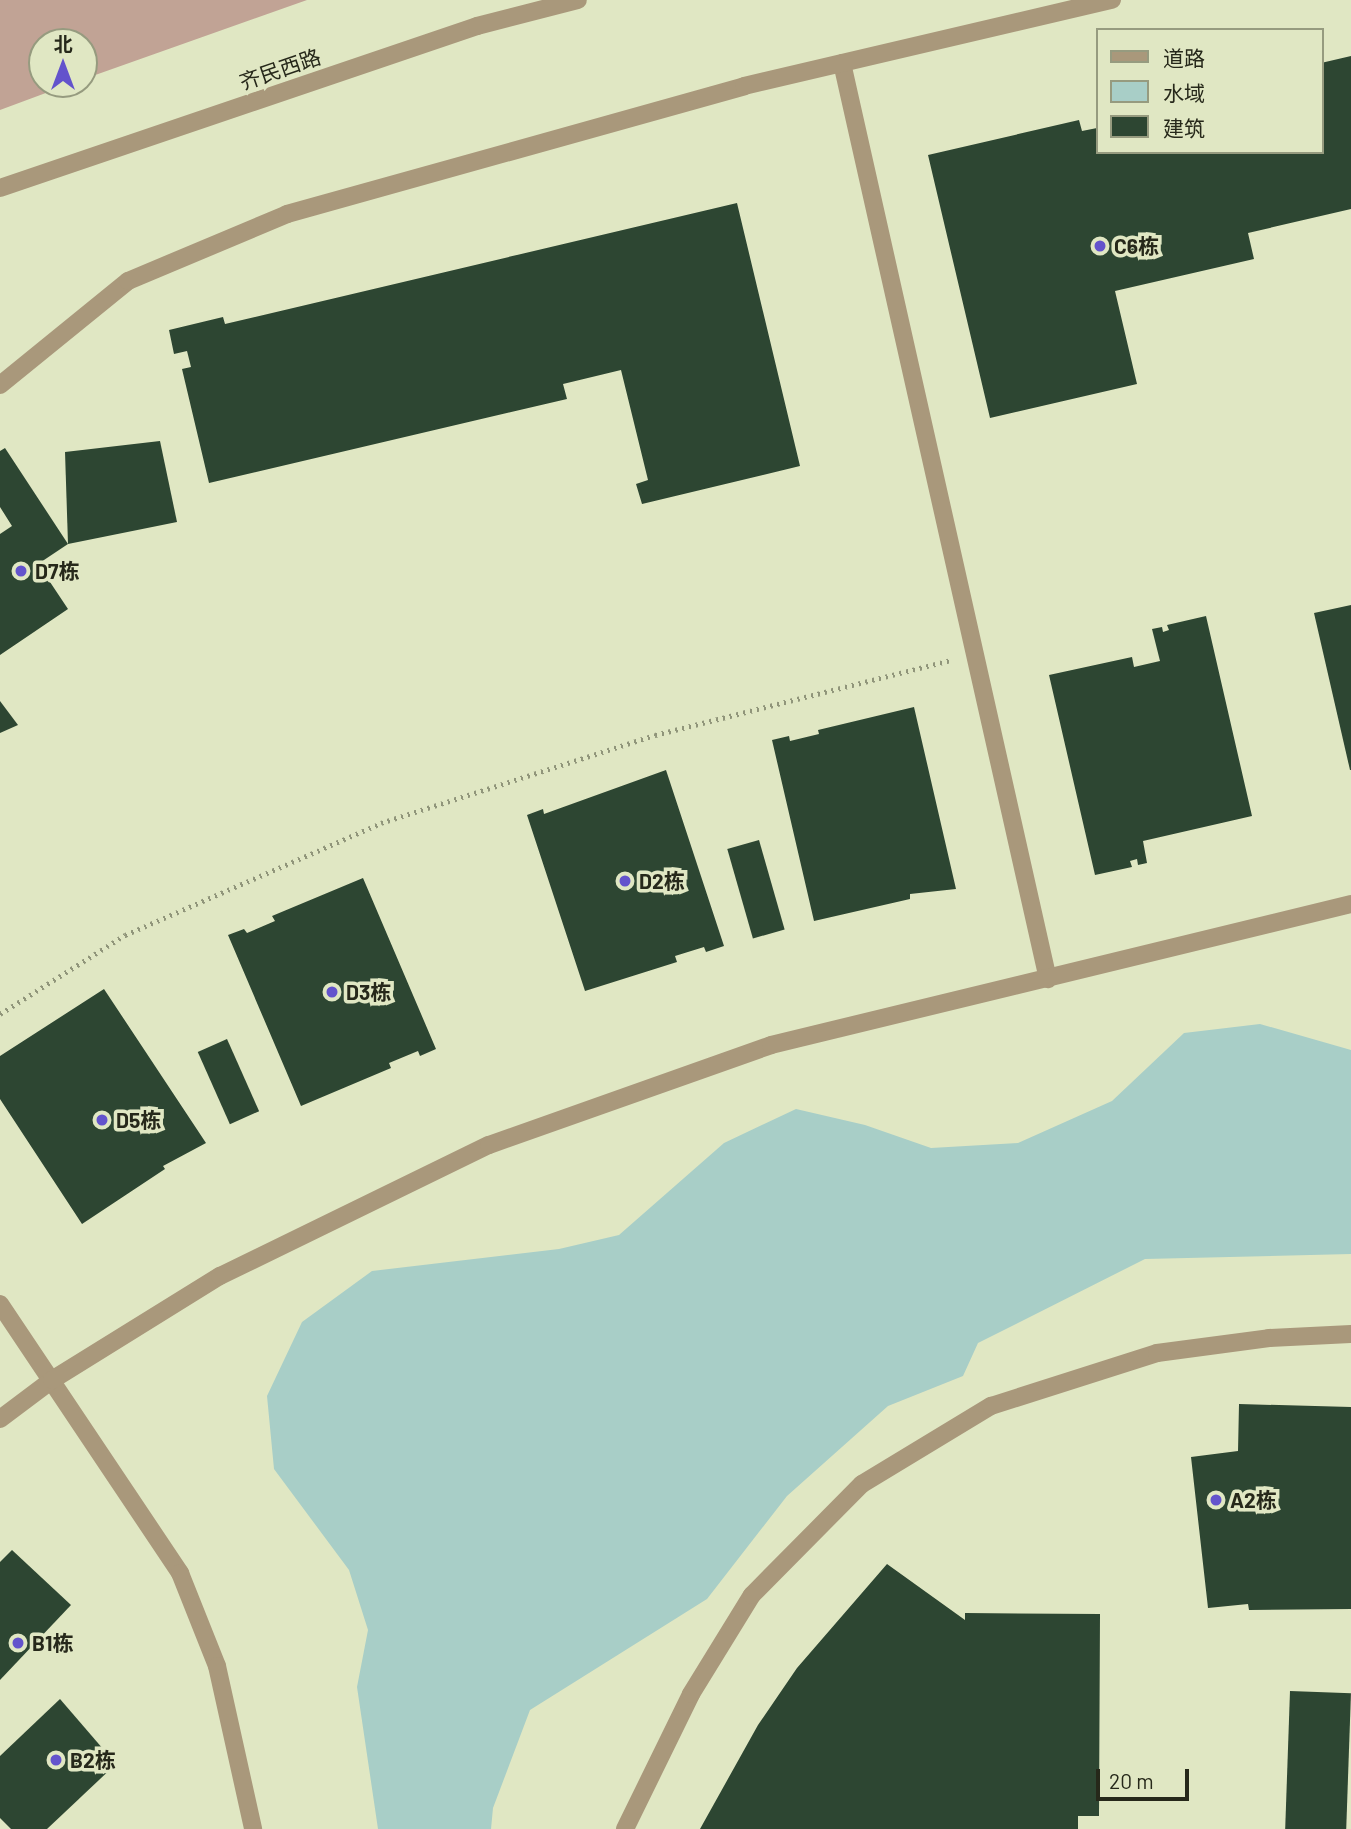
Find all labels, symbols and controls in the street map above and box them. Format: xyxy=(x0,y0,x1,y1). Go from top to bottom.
north arrow xyxy=(28,28,98,98)
legend xyxy=(1096,28,1323,154)
text: 北 xyxy=(53,32,73,55)
street label: 齐民西路 xyxy=(236,43,324,95)
text: 道路 xyxy=(1163,45,1205,70)
text: 水域 xyxy=(1163,80,1205,105)
text: 建筑 xyxy=(1163,115,1205,140)
place label: C6栋 xyxy=(1114,233,1159,259)
marker: C6栋 xyxy=(1092,238,1108,254)
place label: D7栋 xyxy=(35,558,79,584)
marker: D7栋 xyxy=(13,563,29,579)
place label: D2栋 xyxy=(639,868,685,894)
marker: D2栋 xyxy=(617,873,633,889)
place label: D3栋 xyxy=(346,979,391,1005)
marker: D3栋 xyxy=(324,984,340,1000)
place label: D5栋 xyxy=(116,1107,161,1133)
marker: D5栋 xyxy=(94,1112,110,1128)
place label: A2栋 xyxy=(1230,1487,1277,1513)
marker: A2栋 xyxy=(1208,1492,1224,1508)
place label: B1栋 xyxy=(32,1630,73,1656)
marker: B1栋 xyxy=(10,1635,26,1651)
place label: B2栋 xyxy=(70,1747,116,1773)
marker: B2栋 xyxy=(48,1752,64,1768)
scale bar xyxy=(1099,1756,1192,1800)
text: 20 m xyxy=(1109,1768,1154,1793)

